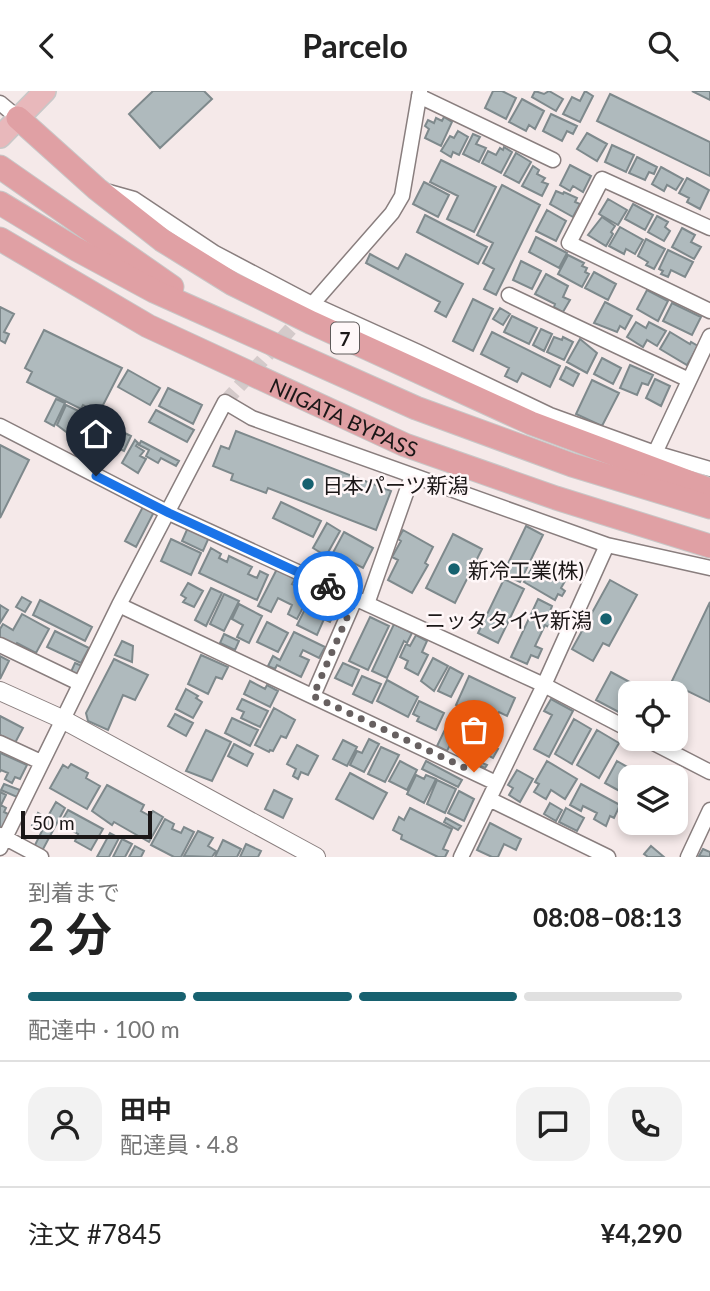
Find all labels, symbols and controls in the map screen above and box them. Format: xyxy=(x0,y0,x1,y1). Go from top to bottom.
text: Parcelo xyxy=(302,26,408,65)
icon: back xyxy=(28,27,66,65)
icon: search xyxy=(644,27,682,65)
road number: 7 xyxy=(331,323,359,353)
street label: NIIGATA BYPASS xyxy=(266,372,422,461)
pin xyxy=(66,404,126,476)
icon: home xyxy=(77,415,115,453)
place label: 日本パーツ新潟 xyxy=(322,472,469,497)
marker: 日本パーツ新潟 xyxy=(300,476,316,492)
courier xyxy=(293,551,363,621)
place label: 新冷工業(株) xyxy=(468,557,584,582)
marker: 新冷工業(株) xyxy=(446,561,462,577)
icon: bike xyxy=(309,567,347,605)
place label: ニッタタイヤ新潟 xyxy=(425,607,592,632)
marker: ニッタタイヤ新潟 xyxy=(598,611,614,627)
map controls xyxy=(618,681,688,835)
button: locate xyxy=(618,681,688,751)
pin xyxy=(444,700,504,772)
icon: bag xyxy=(455,711,493,749)
button: layers xyxy=(618,765,688,835)
scale bar xyxy=(21,808,152,840)
text: 50 m xyxy=(32,811,75,834)
text: 到着まで xyxy=(28,878,120,906)
text: 08:08–08:13 xyxy=(533,901,682,933)
text: 2 分 xyxy=(28,906,112,961)
text: 配達中 · 100 m xyxy=(28,1015,180,1043)
button: person xyxy=(28,1087,102,1161)
button: chat xyxy=(516,1087,590,1161)
button: phone xyxy=(608,1087,682,1161)
text: 田中 xyxy=(120,1093,172,1125)
text: 配達員 · 4.8 xyxy=(120,1130,239,1158)
text: ¥4,290 xyxy=(601,1217,682,1249)
text: 注文 #7845 xyxy=(28,1218,162,1250)

